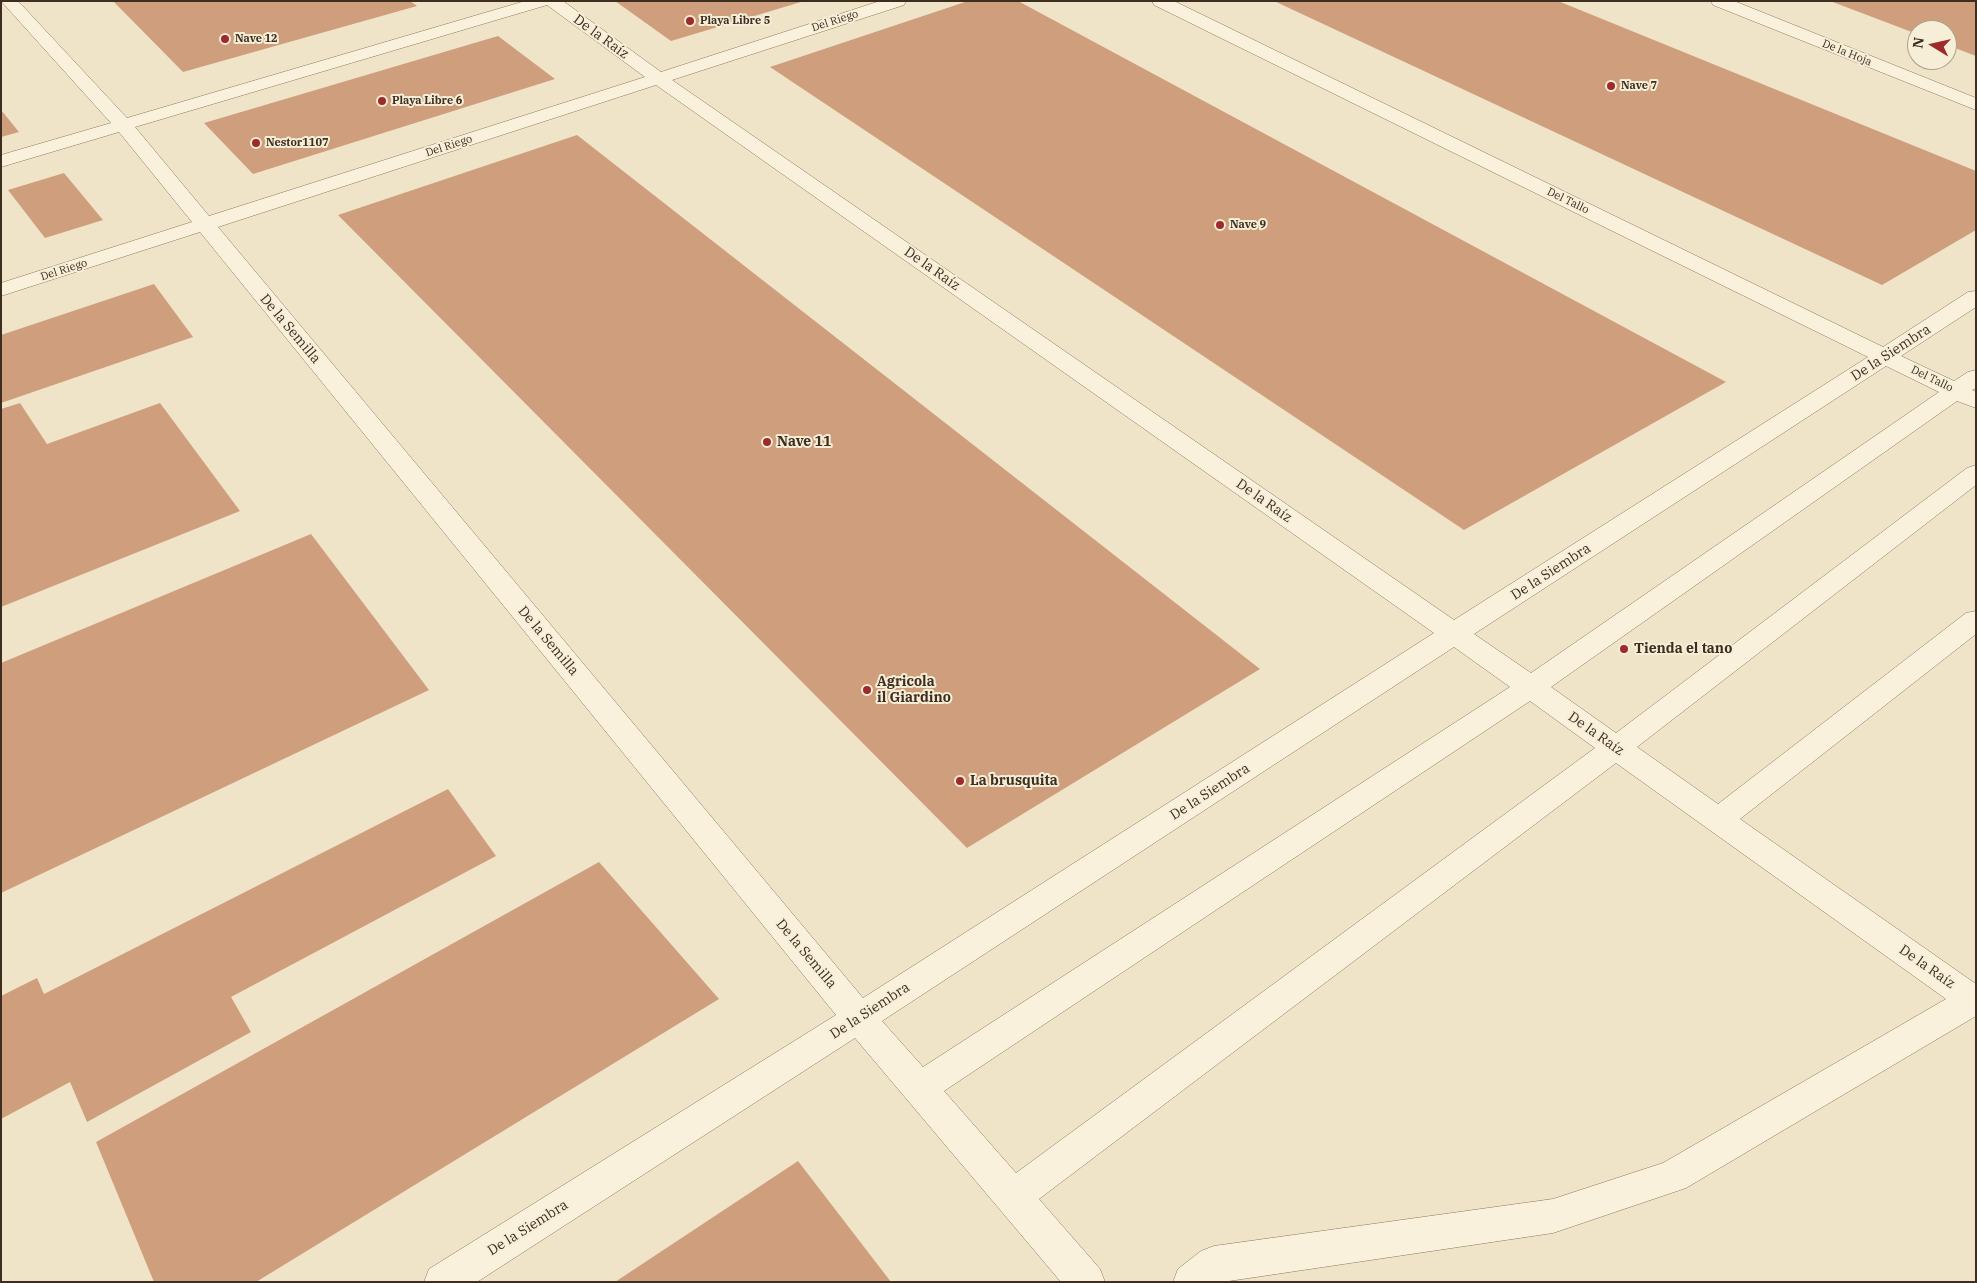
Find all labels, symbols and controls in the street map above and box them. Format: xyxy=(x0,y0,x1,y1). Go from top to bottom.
street label: Del Riego xyxy=(810,7,860,35)
street label: De la Raíz xyxy=(570,11,632,63)
place label: Playa Libre 5 xyxy=(700,14,770,28)
marker: Playa Libre 5 xyxy=(684,15,696,27)
north arrow xyxy=(1907,20,1957,70)
place label: Nave 12 xyxy=(235,32,278,46)
marker: Nave 12 xyxy=(219,33,231,45)
text: N xyxy=(1908,36,1928,50)
street label: De la Hoja xyxy=(1820,37,1874,69)
place label: Nave 7 xyxy=(1621,79,1657,93)
marker: Nave 7 xyxy=(1605,80,1617,92)
place label: Playa Libre 6 xyxy=(392,94,462,108)
marker: Playa Libre 6 xyxy=(376,95,388,107)
street label: Del Riego xyxy=(424,132,474,160)
place label: Nestor1107 xyxy=(266,136,329,150)
marker: Nestor1107 xyxy=(250,137,262,149)
street label: Del Tallo xyxy=(1545,185,1591,217)
place label: Nave 9 xyxy=(1230,218,1266,232)
marker: Nave 9 xyxy=(1214,219,1226,231)
street label: De la Raíz xyxy=(901,244,963,294)
street label: Del Riego xyxy=(39,256,89,284)
street label: De la Semilla xyxy=(256,291,324,367)
street label: De la Siembra xyxy=(1848,321,1934,385)
street label: Del Tallo xyxy=(1909,363,1955,395)
place label: Nave 11 xyxy=(777,434,831,450)
marker: Nave 11 xyxy=(761,436,773,448)
street label: De la Raíz xyxy=(1233,476,1295,526)
street label: De la Siembra xyxy=(1508,540,1594,604)
street label: De la Semilla xyxy=(514,603,582,679)
place label: Tienda el tano xyxy=(1634,641,1732,657)
marker: Tienda el tano xyxy=(1618,643,1630,655)
place label: Agricola il Giardino xyxy=(877,674,951,706)
marker: Agricola il Giardino xyxy=(861,684,873,696)
street label: De la Raíz xyxy=(1565,709,1627,759)
street label: De la Siembra xyxy=(1167,760,1253,824)
place label: La brusquita xyxy=(970,773,1058,789)
marker: La brusquita xyxy=(954,775,966,787)
street label: De la Semilla xyxy=(772,916,840,992)
street label: De la Raíz xyxy=(1896,942,1958,992)
street label: De la Siembra xyxy=(827,979,913,1043)
street label: De la Siembra xyxy=(485,1197,571,1259)

